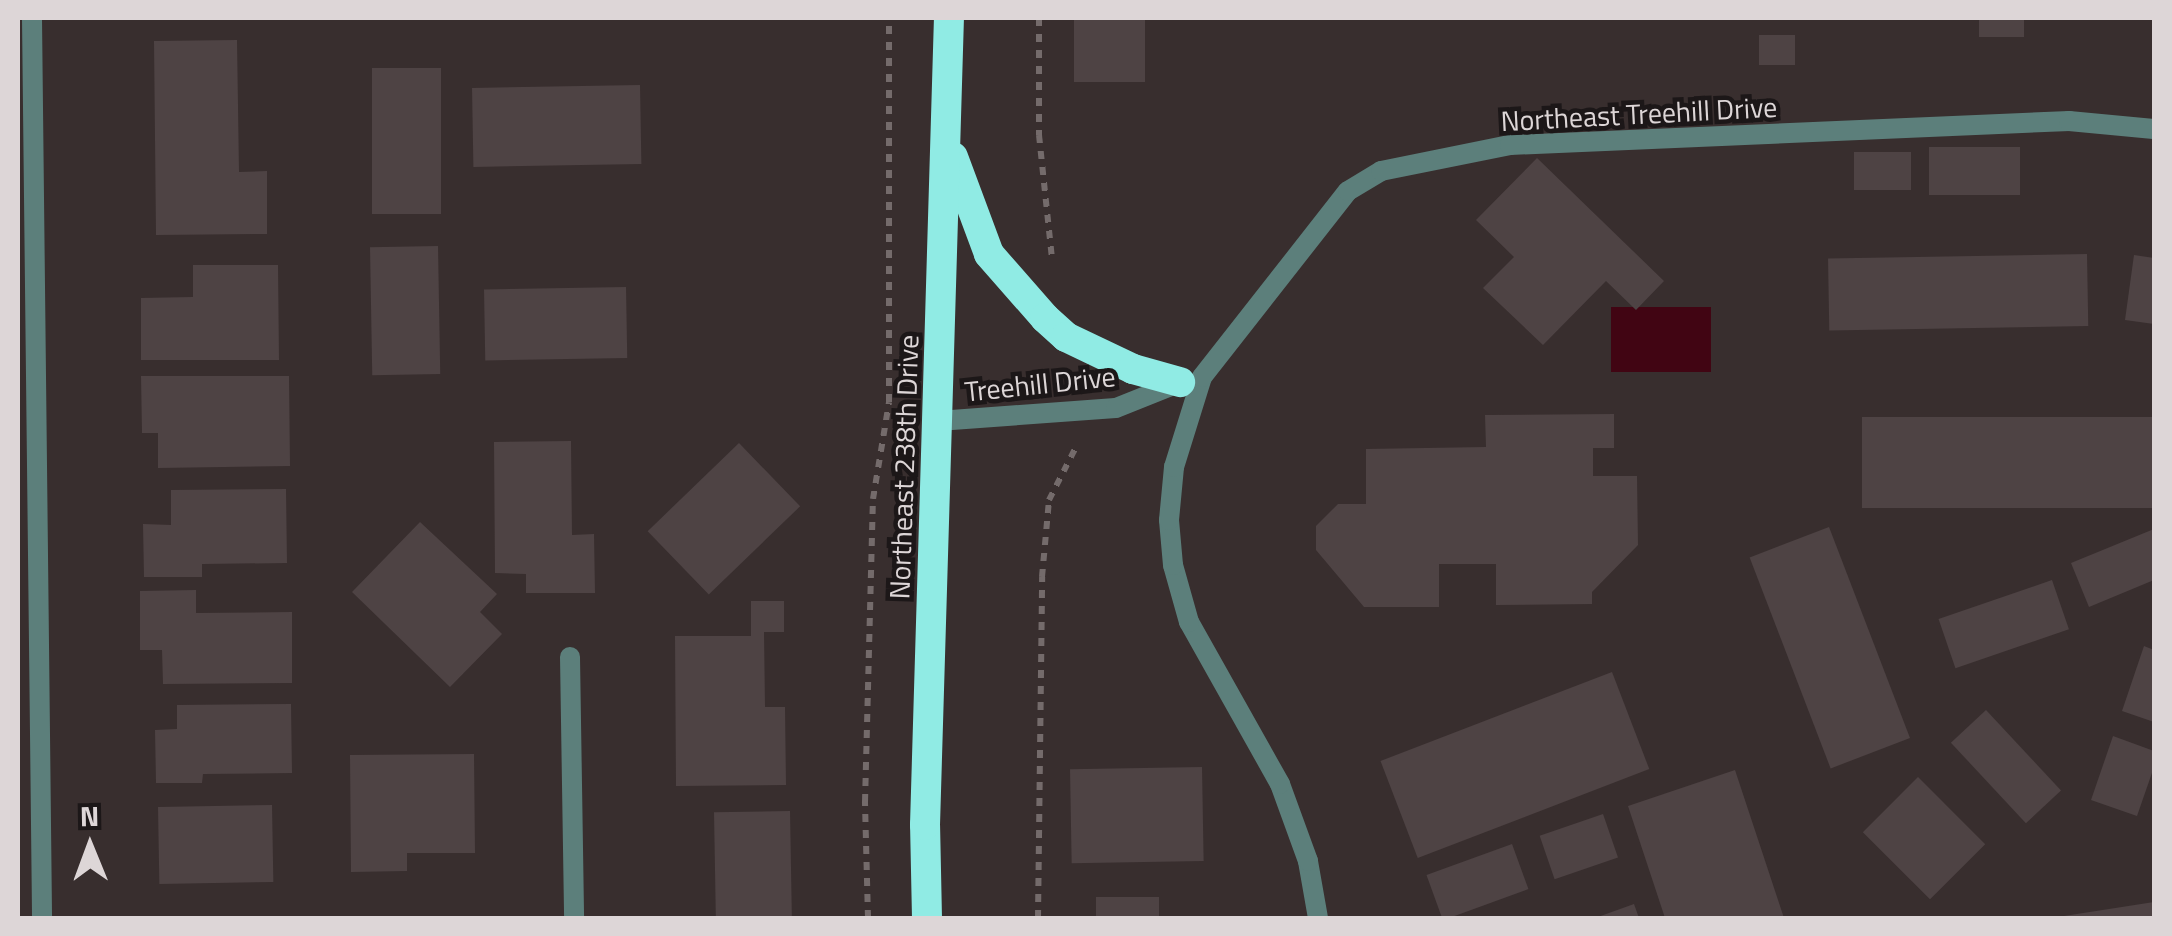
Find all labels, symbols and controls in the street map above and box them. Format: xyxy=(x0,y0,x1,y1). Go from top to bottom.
street label: Northeast Treehill Drive xyxy=(1500,90,1778,138)
street label: Northeast 238th Drive xyxy=(883,334,925,600)
street label: Treehill Drive xyxy=(963,359,1117,409)
text: N xyxy=(79,794,100,837)
north arrow xyxy=(40,796,140,896)

